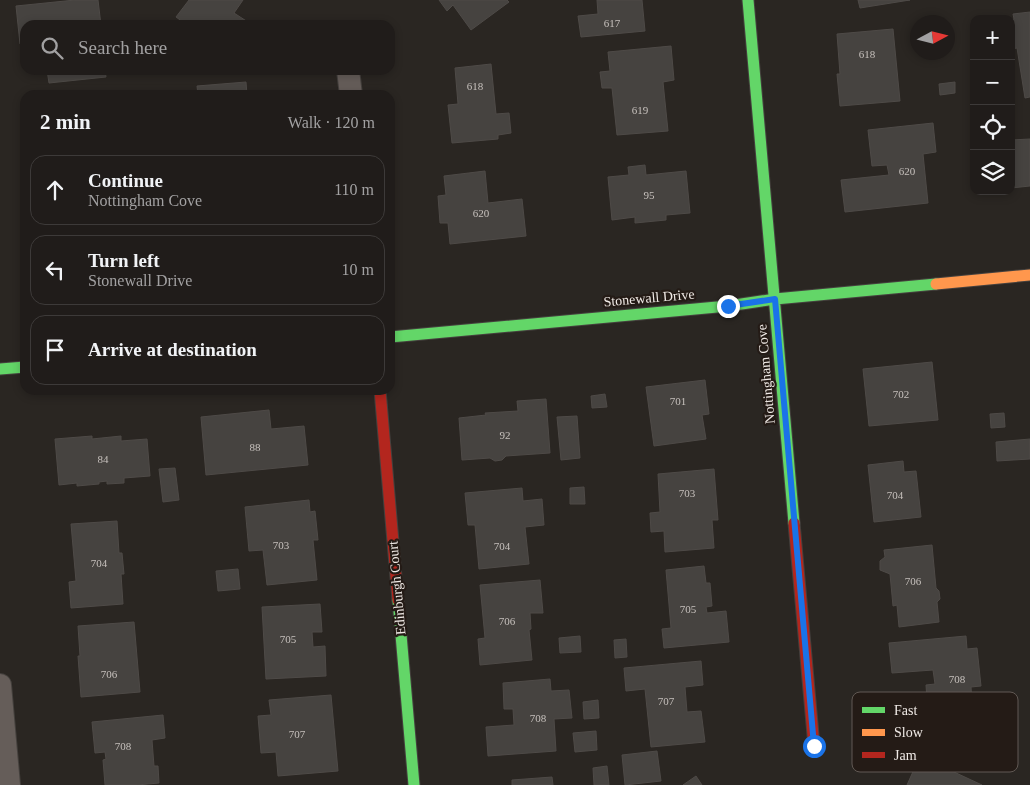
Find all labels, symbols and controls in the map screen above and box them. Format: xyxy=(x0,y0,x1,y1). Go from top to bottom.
north arrow xyxy=(910,15,955,60)
map controls xyxy=(970,15,1015,195)
button: + xyxy=(970,15,1015,60)
house number: 617 xyxy=(604,17,621,29)
search box xyxy=(20,20,395,75)
icon: search xyxy=(38,34,66,62)
text: Search here xyxy=(78,37,167,58)
house number: 618 xyxy=(859,48,876,60)
button: − xyxy=(970,60,1015,105)
house number: 618 xyxy=(467,80,484,92)
house number: 619 xyxy=(632,104,649,116)
button: locate xyxy=(970,105,1015,150)
text: 2 min xyxy=(40,110,91,134)
text: Walk · 120 m xyxy=(288,114,375,131)
button: layers xyxy=(970,150,1015,195)
house number: 620 xyxy=(899,165,916,177)
text: Continue xyxy=(88,170,163,191)
icon: ahead xyxy=(41,176,69,204)
text: 110 m xyxy=(334,181,374,198)
house number: 95 xyxy=(644,189,655,201)
text: Nottingham Cove xyxy=(88,192,202,209)
house number: 620 xyxy=(473,207,490,219)
text: Turn left xyxy=(88,250,160,271)
icon: left xyxy=(41,256,69,284)
text: 10 m xyxy=(342,261,374,278)
text: Stonewall Drive xyxy=(88,272,192,289)
street label: Stonewall Drive xyxy=(603,287,695,309)
route end xyxy=(717,295,740,318)
street label: Nottingham Cove xyxy=(754,324,778,424)
icon: arrive xyxy=(41,336,69,364)
text: Arrive at destination xyxy=(88,339,257,360)
house number: 702 xyxy=(893,388,909,400)
house number: 701 xyxy=(670,395,686,407)
house number: 92 xyxy=(500,429,511,441)
house number: 88 xyxy=(250,441,261,453)
house number: 84 xyxy=(98,453,109,465)
house number: 703 xyxy=(679,487,696,499)
house number: 704 xyxy=(887,489,904,501)
house number: 703 xyxy=(273,539,290,551)
street label: Edinburgh Court xyxy=(385,540,409,636)
house number: 704 xyxy=(494,540,511,552)
house number: 704 xyxy=(91,557,108,569)
house number: 706 xyxy=(905,575,922,587)
house number: 705 xyxy=(680,603,697,615)
house number: 706 xyxy=(499,615,516,627)
house number: 705 xyxy=(280,633,297,645)
house number: 706 xyxy=(101,668,118,680)
house number: 708 xyxy=(949,673,966,685)
legend xyxy=(852,692,1018,772)
house number: 707 xyxy=(658,695,675,707)
text: Fast xyxy=(894,703,917,718)
house number: 708 xyxy=(530,712,547,724)
text: Slow xyxy=(894,725,924,740)
house number: 707 xyxy=(289,728,306,740)
route start xyxy=(803,735,826,758)
house number: 708 xyxy=(115,740,132,752)
text: Jam xyxy=(894,748,917,763)

